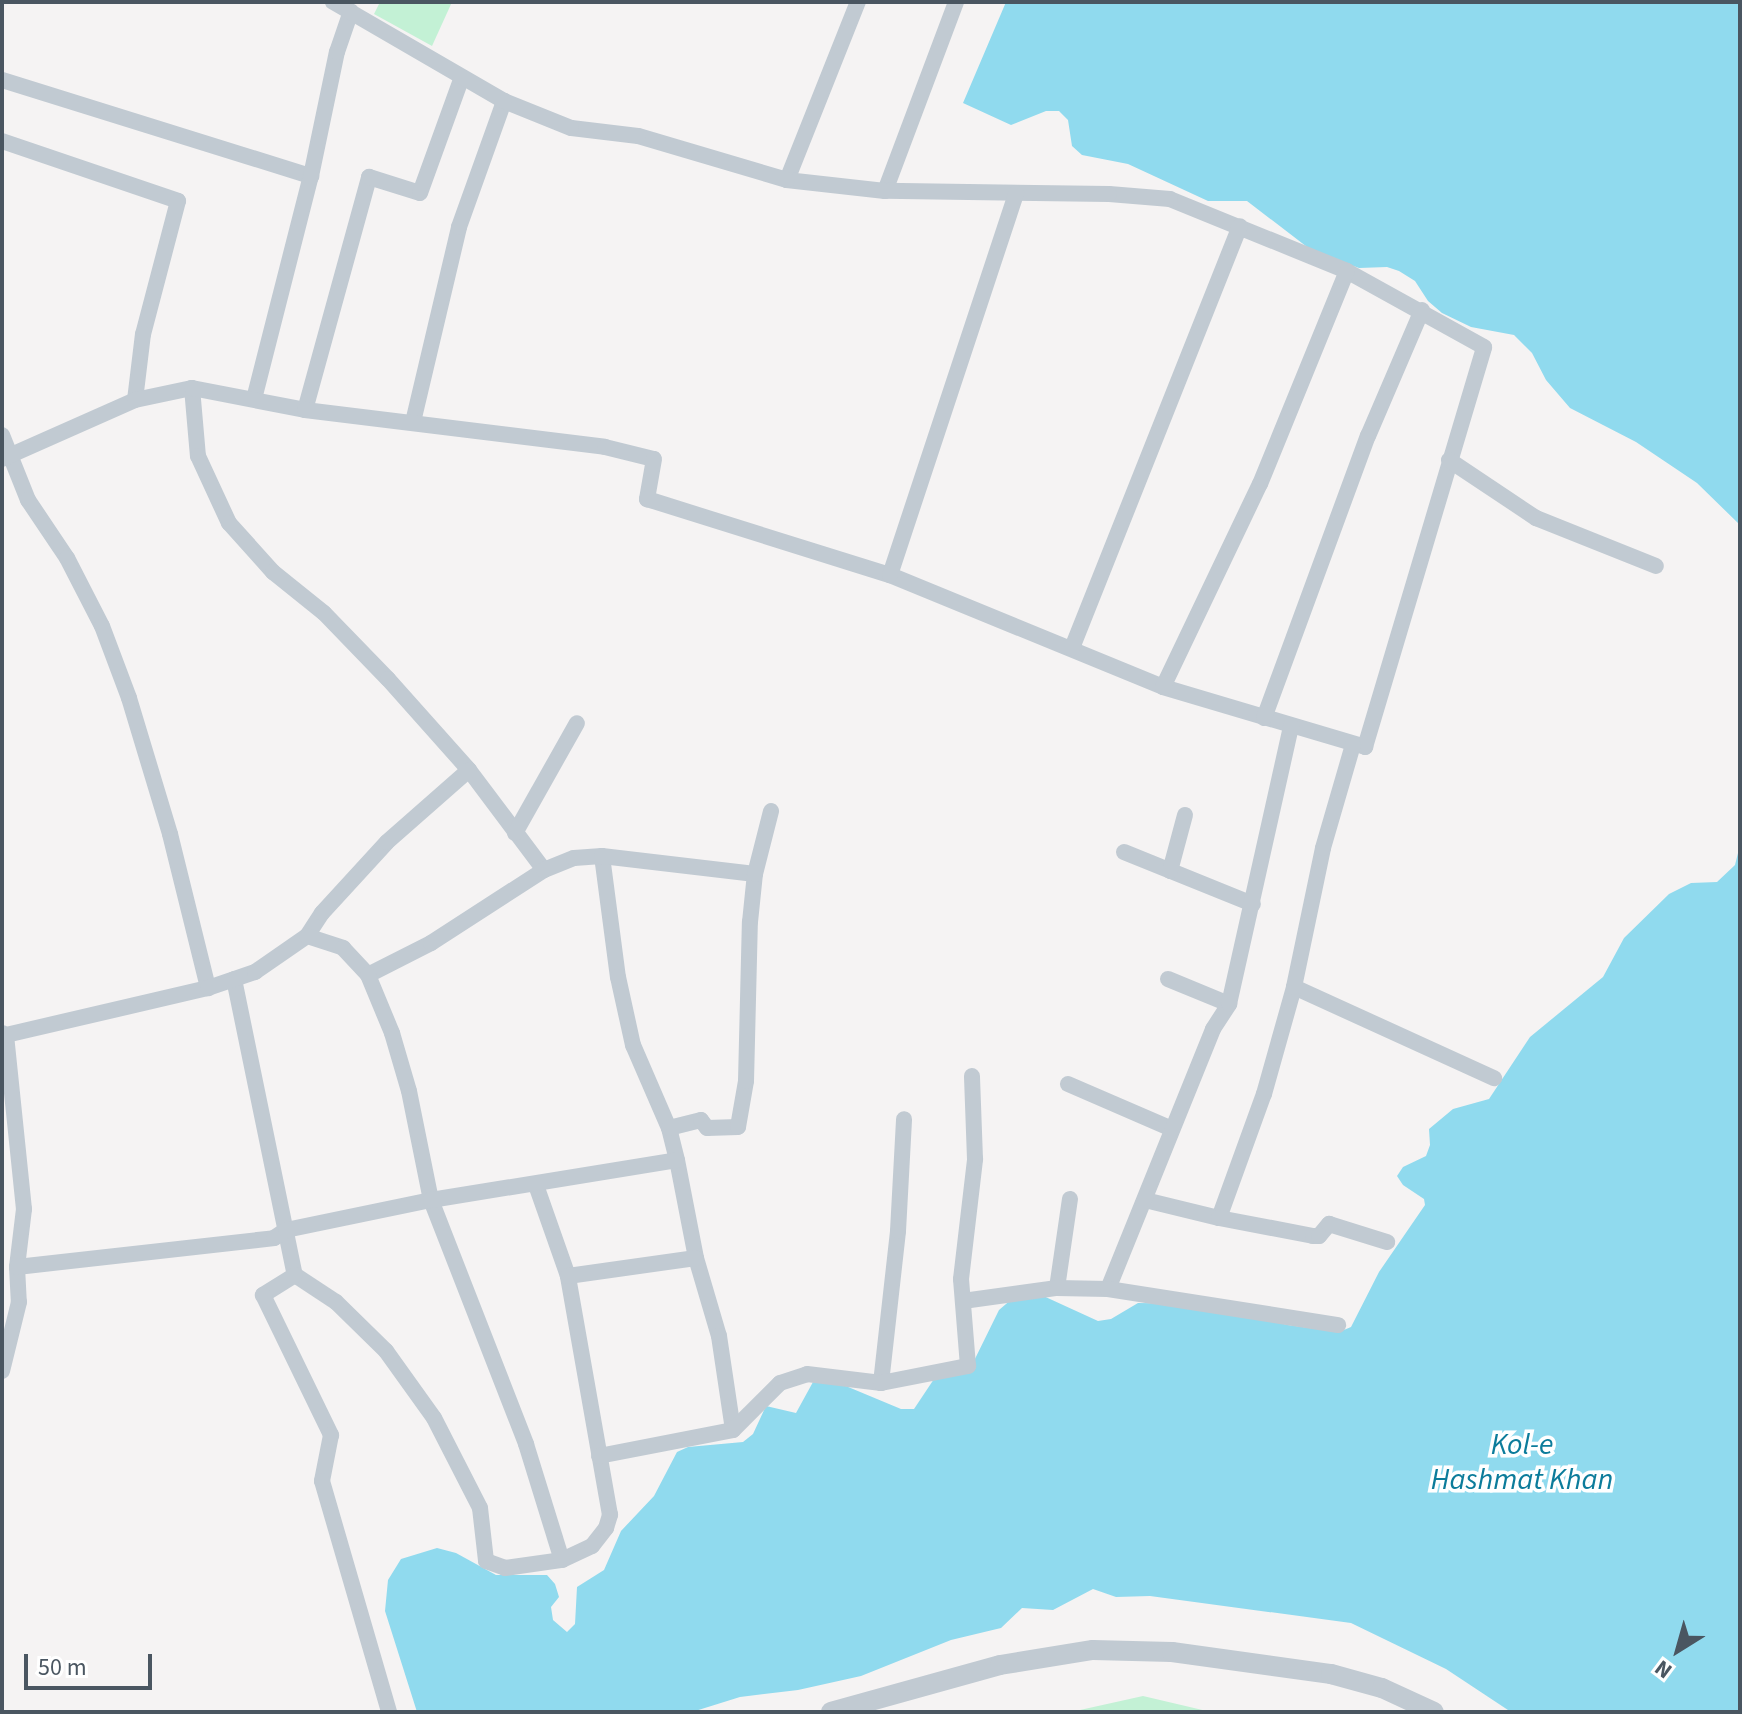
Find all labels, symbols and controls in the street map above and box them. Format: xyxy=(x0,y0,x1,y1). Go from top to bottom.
water label: Kol-e Hashmat Khan xyxy=(1431,1427,1613,1498)
north arrow xyxy=(1638,1610,1718,1690)
scale bar xyxy=(28,1638,156,1688)
text: 50 m xyxy=(38,1650,87,1685)
text: N xyxy=(1648,1652,1679,1686)

